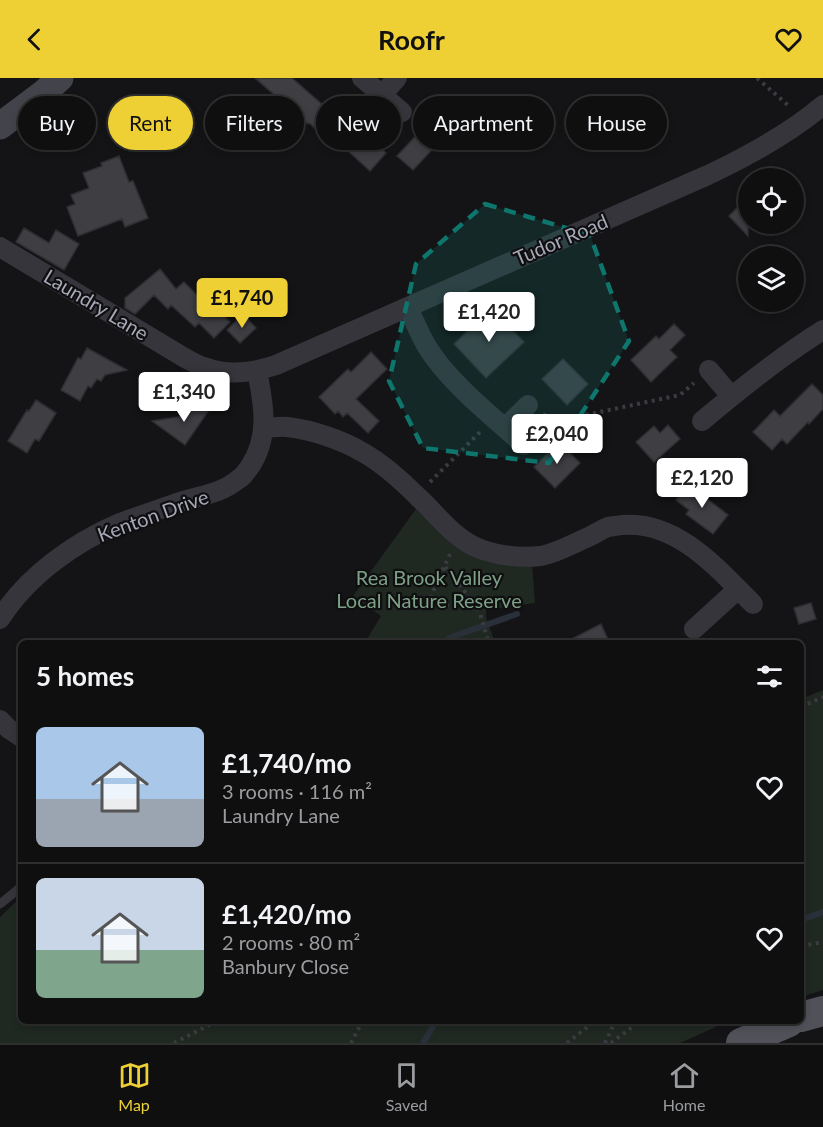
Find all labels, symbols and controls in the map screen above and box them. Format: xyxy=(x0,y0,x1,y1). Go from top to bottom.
icon: back xyxy=(18,23,51,56)
text: Roofr xyxy=(378,23,445,56)
icon: heart xyxy=(772,23,805,56)
chip: Buy xyxy=(18,96,96,150)
chip: Rent xyxy=(108,96,193,150)
chip: Filters xyxy=(205,96,304,150)
chip: New xyxy=(316,96,401,150)
chip: Apartment xyxy=(413,96,554,150)
chip: House xyxy=(566,96,667,150)
map controls xyxy=(738,168,804,312)
button: locate xyxy=(738,168,804,234)
street label: Tudor Road xyxy=(510,209,611,270)
button: layers xyxy=(738,246,804,312)
street label: Laundry Lane xyxy=(40,264,153,345)
pin: £1,740 xyxy=(193,278,291,329)
text: £1,740 xyxy=(211,285,273,309)
pin: £1,420 xyxy=(440,292,538,343)
text: £1,420 xyxy=(458,299,520,323)
pin: £1,340 xyxy=(135,372,233,423)
text: £1,340 xyxy=(153,379,215,403)
pin: £2,040 xyxy=(508,414,606,465)
text: £2,040 xyxy=(526,421,588,445)
pin: £2,120 xyxy=(653,458,751,509)
text: £2,120 xyxy=(671,465,733,489)
street label: Kenton Drive xyxy=(94,484,211,546)
park label: Rea Brook Valley Local Nature Reserve xyxy=(336,565,522,612)
text: 5 homes xyxy=(36,660,134,692)
icon: filters xyxy=(753,660,786,693)
text: £1,740/mo xyxy=(222,747,352,779)
icon: home xyxy=(84,751,156,823)
icon: heart xyxy=(753,771,786,804)
text: 3 rooms · 116 m² xyxy=(222,779,372,803)
text: Laundry Lane xyxy=(222,803,340,827)
text: £1,420/mo xyxy=(222,898,352,930)
icon: home xyxy=(84,902,156,974)
icon: heart xyxy=(753,922,786,955)
text: 2 rooms · 80 m² xyxy=(222,930,360,954)
text: Banbury Close xyxy=(222,954,349,978)
tab: Map xyxy=(118,1059,151,1114)
tab: Saved xyxy=(386,1059,428,1114)
tab: Home xyxy=(663,1059,705,1114)

